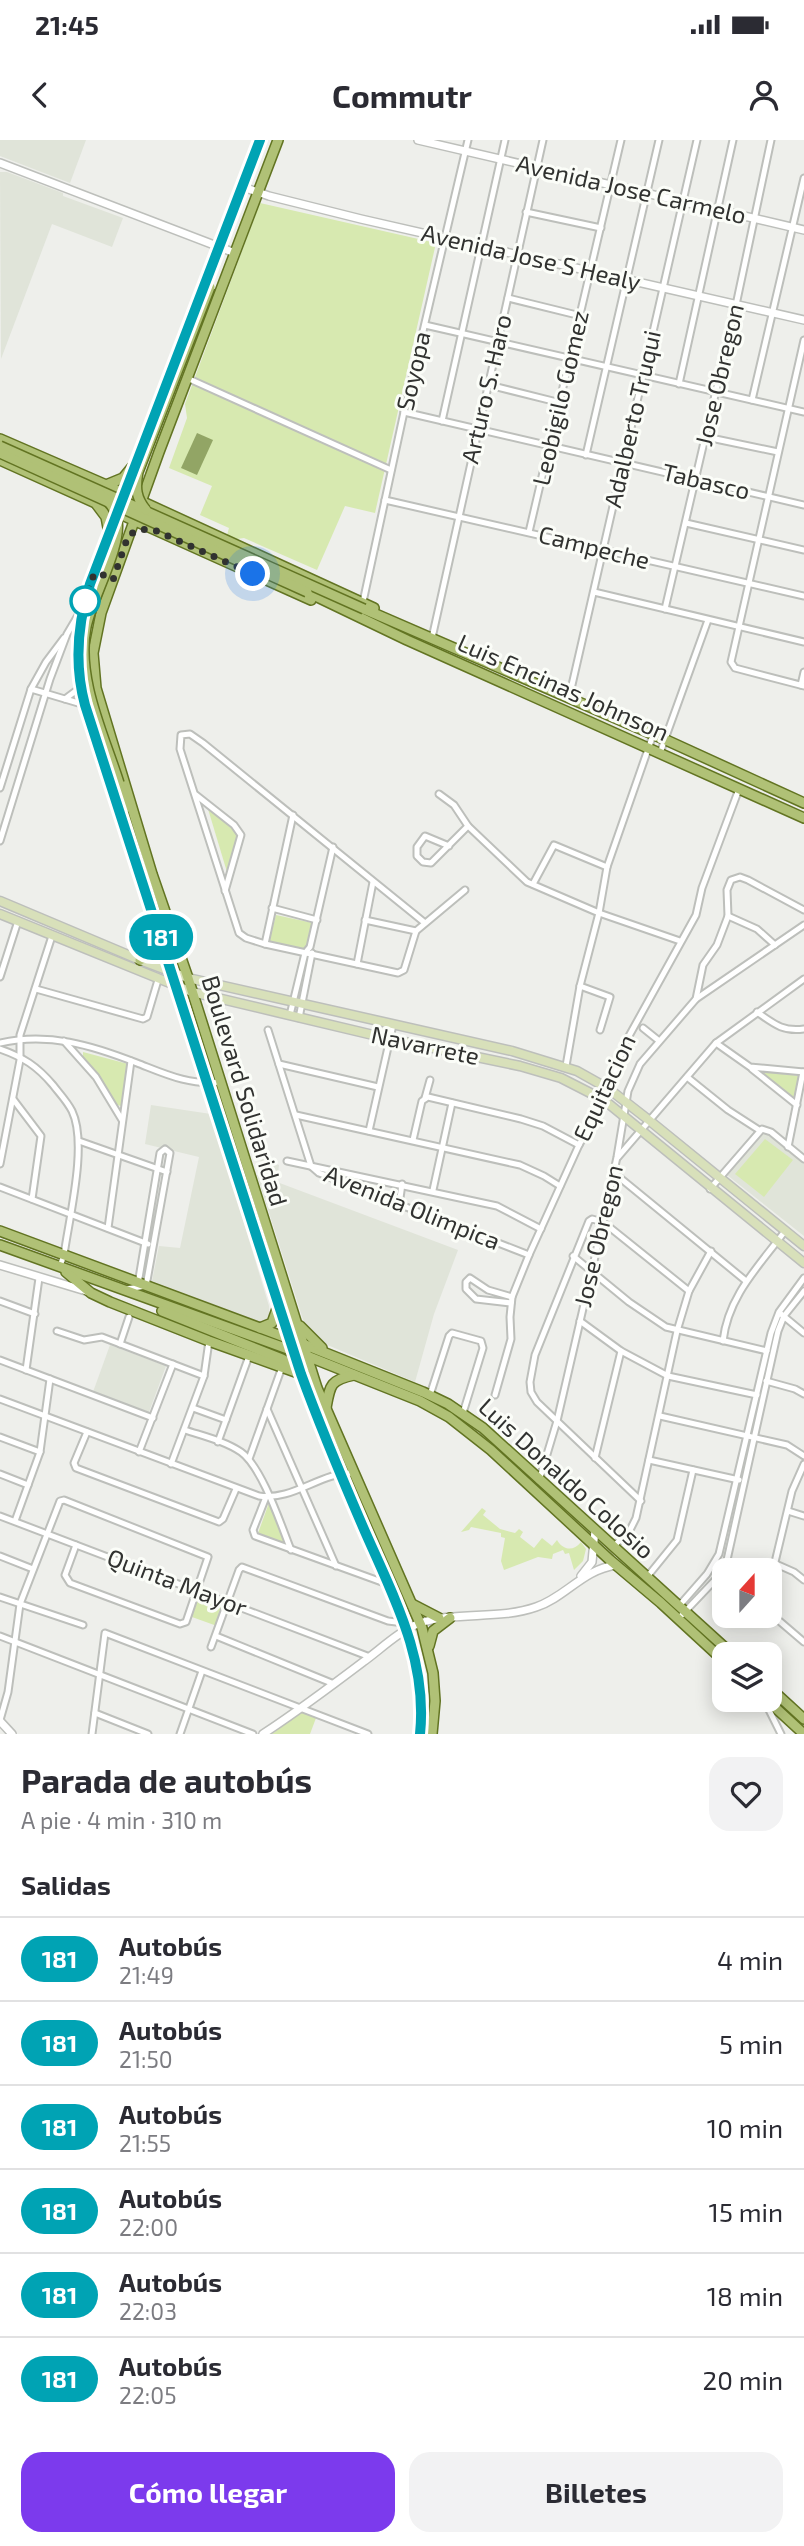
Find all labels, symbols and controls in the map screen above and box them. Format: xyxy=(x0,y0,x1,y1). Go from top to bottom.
text: 21:45 xyxy=(35,9,99,40)
icon: back xyxy=(21,76,59,114)
text: Commutr xyxy=(332,76,472,114)
icon: person xyxy=(745,76,783,114)
street label: Avenida Jose Carmelo xyxy=(514,148,749,229)
street label: Avenida Jose S Healy xyxy=(419,217,644,296)
street label: Jose Obregon xyxy=(688,301,749,449)
street label: Leobigilo Gomez xyxy=(525,307,594,488)
street label: Arturo S. Haro xyxy=(454,311,517,466)
street label: Adalberto Truqui xyxy=(597,327,666,510)
street label: Soyopa xyxy=(389,328,436,413)
street label: Tabasco xyxy=(660,456,753,505)
street label: Campeche xyxy=(536,519,653,574)
your location xyxy=(235,556,270,591)
unlabelled marker xyxy=(70,586,100,616)
street label: Luis Encinas Johnson xyxy=(453,627,674,746)
line badge: 181 xyxy=(121,914,201,960)
text: 181 xyxy=(143,922,179,951)
street label: Boulevard Solidaridad xyxy=(197,972,294,1209)
street label: Navarrete xyxy=(369,1019,482,1070)
street label: Equitacion xyxy=(566,1029,641,1145)
street label: Avenida Olimpica xyxy=(320,1158,505,1255)
street label: Jose Obregon xyxy=(567,1162,628,1310)
street label: Luis Donaldo Colosio xyxy=(473,1392,661,1564)
street label: Quinta Mayor xyxy=(104,1542,252,1622)
north arrow xyxy=(712,1558,782,1628)
map controls xyxy=(712,1558,782,1712)
button: layers xyxy=(712,1642,782,1712)
button: heart xyxy=(709,1757,783,1831)
text: Parada de autobús xyxy=(21,1760,312,1800)
text: A pie · 4 min · 310 m xyxy=(21,1806,222,1834)
text: Salidas xyxy=(21,1869,111,1900)
text: Autobús xyxy=(119,1930,222,1961)
text: 181 xyxy=(42,1944,77,1973)
text: 4 min xyxy=(717,1944,783,1975)
text: 21:49 xyxy=(119,1961,174,1989)
text: Autobús xyxy=(119,2014,222,2045)
text: 181 xyxy=(42,2028,77,2057)
text: 5 min xyxy=(719,2028,783,2059)
text: 21:50 xyxy=(119,2045,173,2073)
text: Autobús xyxy=(119,2098,222,2129)
text: 181 xyxy=(42,2112,77,2141)
text: 10 min xyxy=(707,2112,783,2143)
text: 21:55 xyxy=(119,2129,171,2157)
text: Autobús xyxy=(119,2182,222,2213)
text: 181 xyxy=(42,2196,77,2225)
text: 15 min xyxy=(709,2196,783,2227)
text: 22:00 xyxy=(119,2213,178,2241)
text: Autobús xyxy=(119,2266,222,2297)
text: 181 xyxy=(42,2280,77,2309)
text: 18 min xyxy=(707,2280,783,2311)
text: 22:03 xyxy=(119,2297,177,2325)
text: Autobús xyxy=(119,2350,222,2381)
text: 181 xyxy=(42,2364,77,2393)
text: 20 min xyxy=(703,2364,783,2395)
text: 22:05 xyxy=(119,2381,176,2409)
button: Cómo llegar xyxy=(21,2452,395,2532)
button: Billetes xyxy=(409,2452,783,2532)

